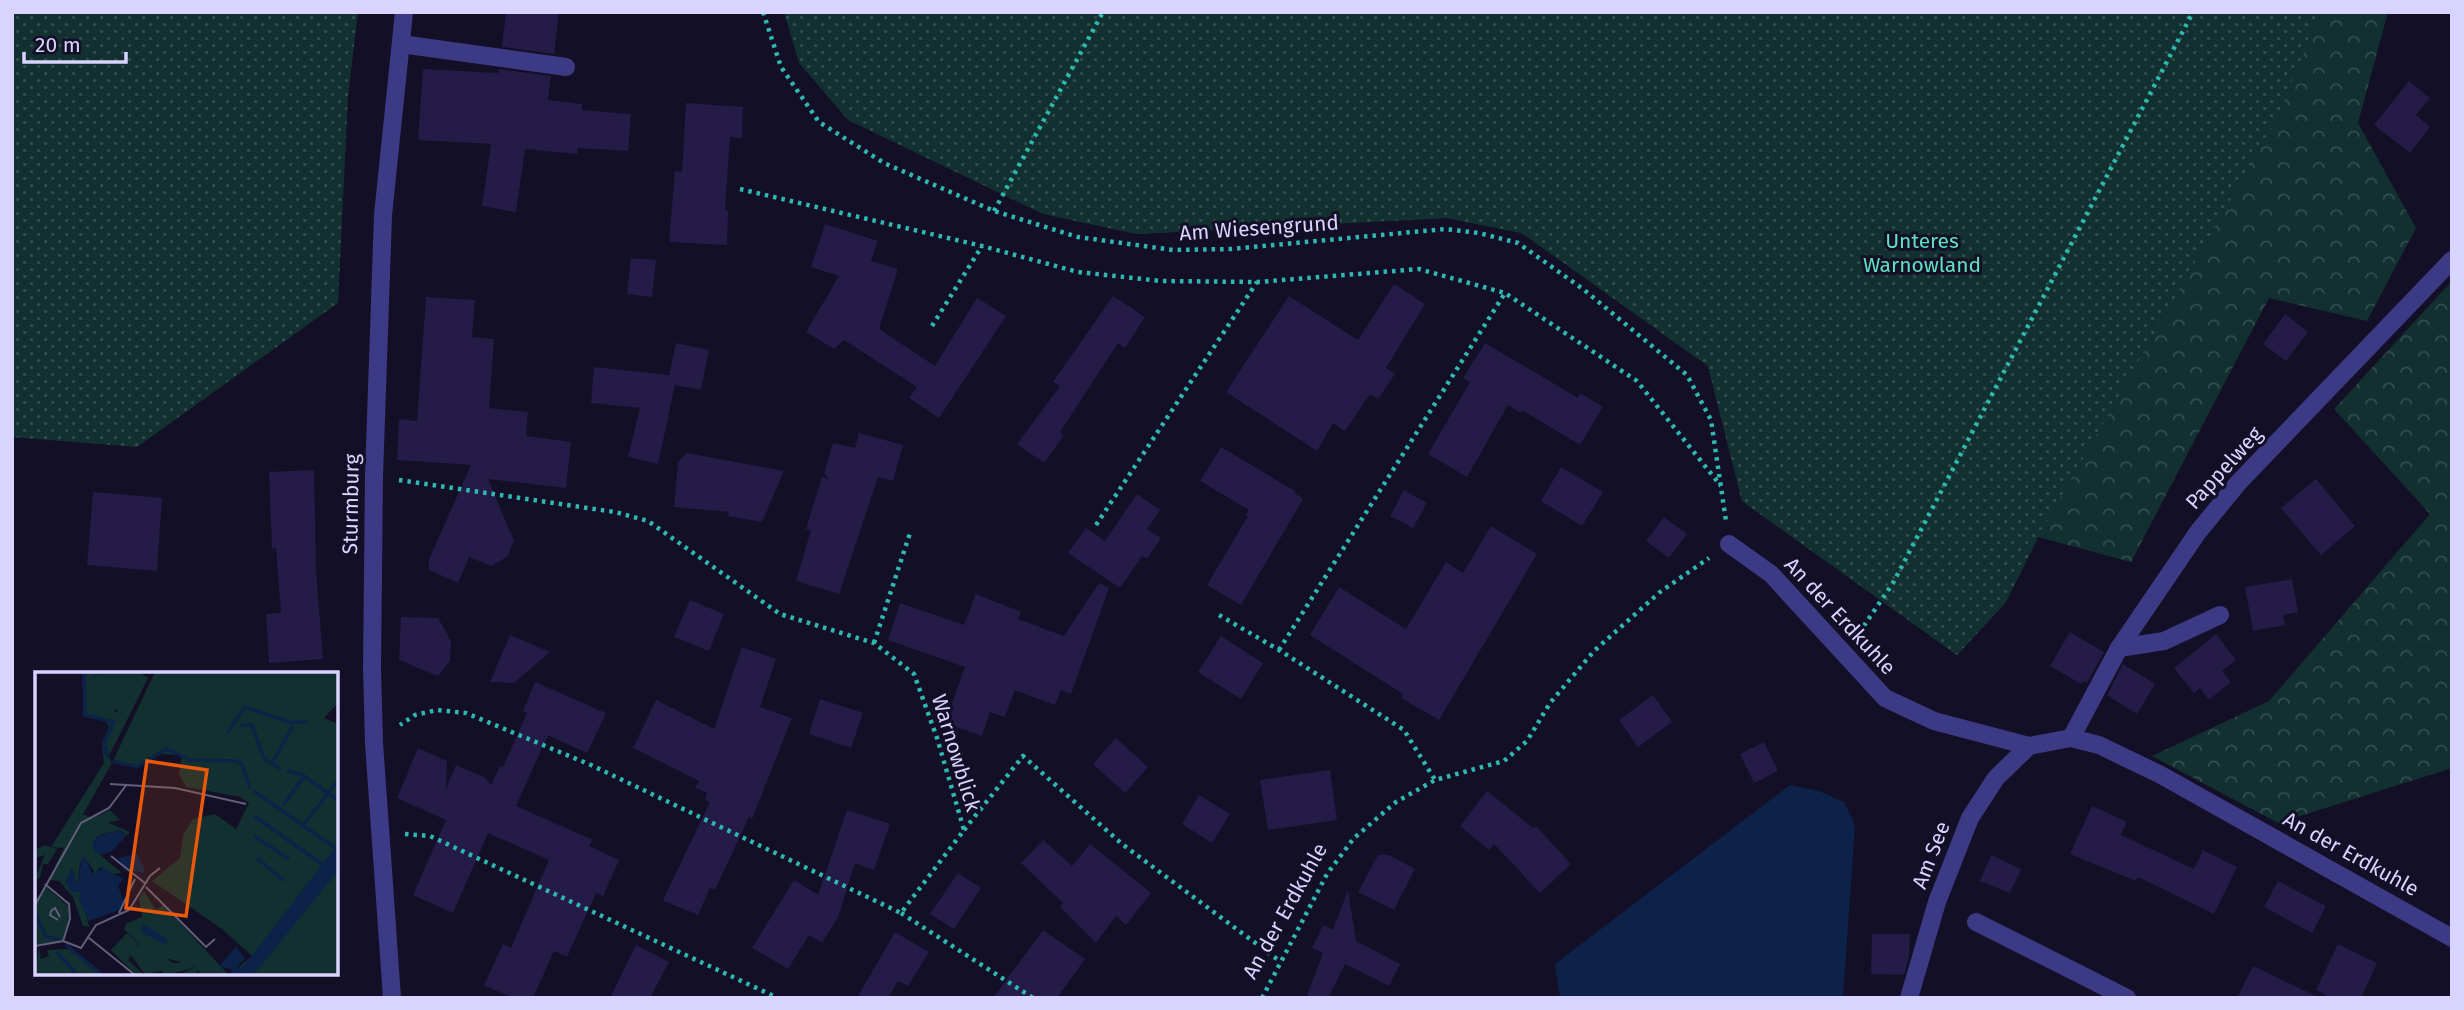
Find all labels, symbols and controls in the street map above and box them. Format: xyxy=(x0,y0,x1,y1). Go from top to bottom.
scale bar xyxy=(24,21,126,65)
text: 20 m xyxy=(35,32,81,58)
street label: Am Wiesengrund xyxy=(1178,209,1340,247)
park label: Unteres Warnowland xyxy=(1863,228,1981,278)
street label: Pappelweg xyxy=(2180,421,2268,515)
street label: Sturmburg xyxy=(337,453,365,555)
street label: An der Erdkuhle xyxy=(1779,552,1901,680)
inset map xyxy=(35,672,338,975)
street label: Warnowblick xyxy=(926,691,986,815)
street label: An der Erdkuhle xyxy=(2279,806,2423,902)
street label: Am See xyxy=(1906,818,1956,892)
street label: An der Erdkuhle xyxy=(1237,839,1333,983)

